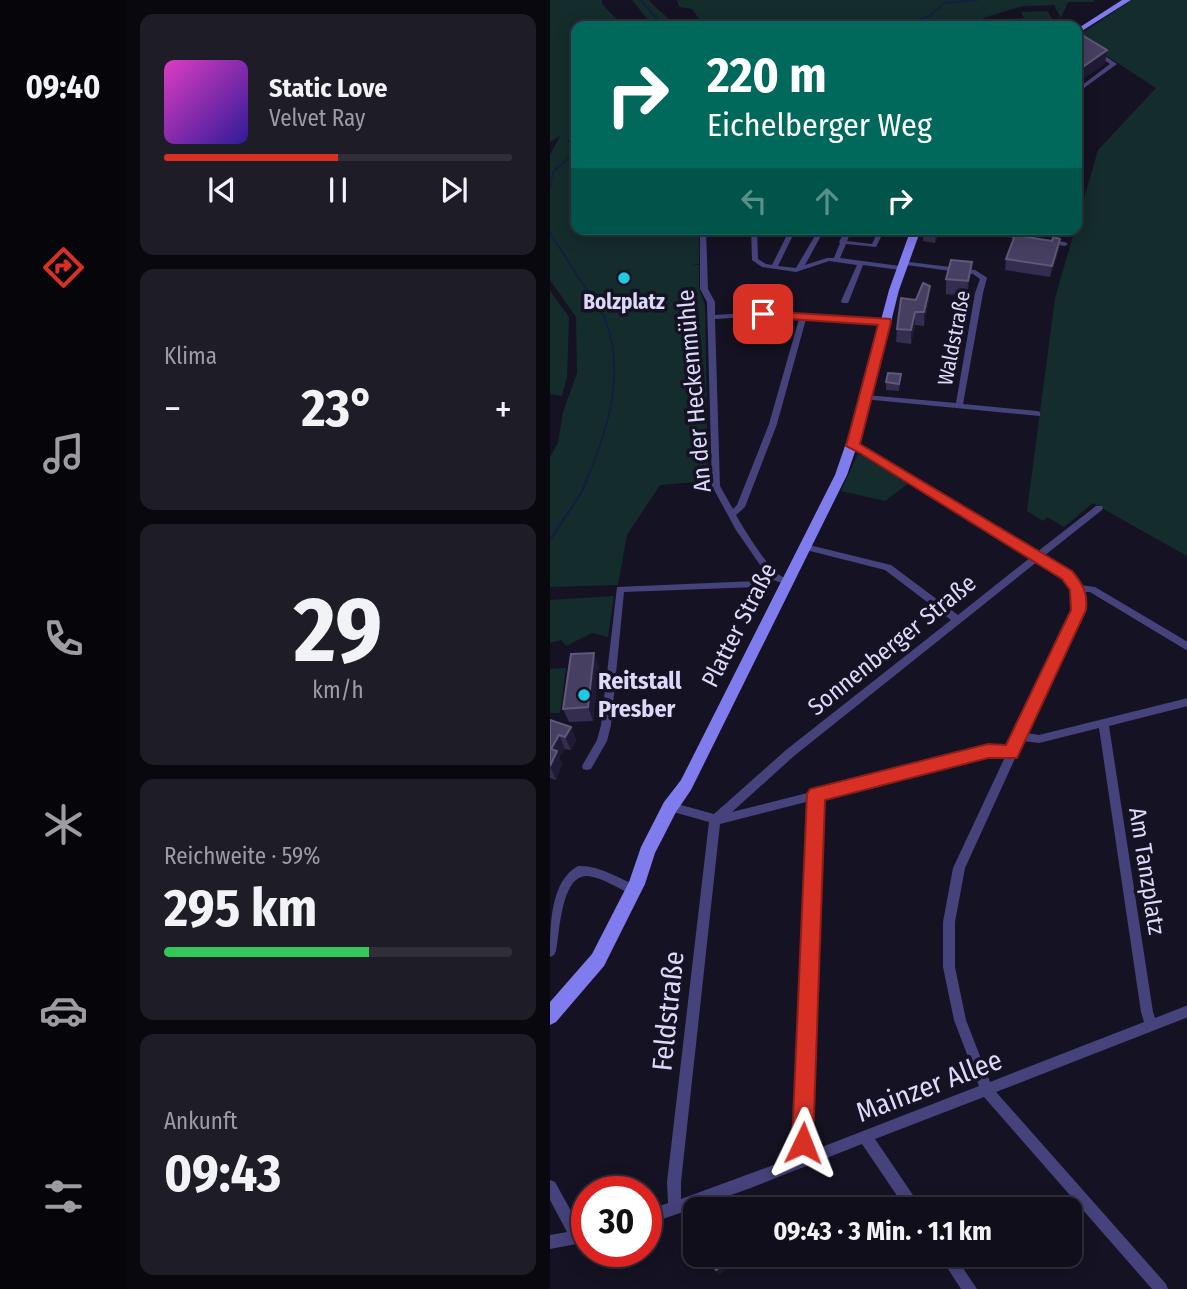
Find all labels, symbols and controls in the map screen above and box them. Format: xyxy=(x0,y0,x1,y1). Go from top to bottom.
text: 220 m xyxy=(707,46,827,105)
icon: right xyxy=(592,49,683,140)
text: 09:40 xyxy=(26,68,100,106)
text: Static Love xyxy=(269,73,387,104)
text: Velvet Ray xyxy=(269,104,365,132)
text: Eichelberger Weg xyxy=(707,106,932,144)
icon: previous xyxy=(203,171,241,209)
icon: pause xyxy=(319,171,357,209)
icon: next xyxy=(435,171,473,209)
icon: left xyxy=(735,182,773,220)
icon: ahead xyxy=(808,182,846,220)
icon: right xyxy=(881,182,919,220)
icon: directions xyxy=(39,243,88,292)
marker: Bolzplatz xyxy=(616,270,632,286)
pin xyxy=(733,284,793,344)
street label: An der Heckenmühle xyxy=(671,288,717,494)
street label: Waldstraße xyxy=(932,288,976,388)
place label: Bolzplatz xyxy=(583,289,665,315)
icon: arrive xyxy=(744,295,782,333)
text: Klima xyxy=(164,342,217,370)
text: 23° xyxy=(301,377,374,440)
text: − xyxy=(164,386,181,432)
text: + xyxy=(495,386,512,432)
icon: music xyxy=(39,429,88,478)
street label: Platter Straße xyxy=(696,558,782,692)
street label: Sonnenberger Straße xyxy=(803,569,981,721)
text: 29 xyxy=(294,576,382,685)
icon: phone xyxy=(39,614,88,663)
place label: Reitstall Presber xyxy=(598,667,682,723)
text: km/h xyxy=(312,676,364,704)
marker: Reitstall Presber xyxy=(576,687,592,703)
icon: climate xyxy=(39,800,88,849)
street label: Am Tanzplatz xyxy=(1123,805,1171,937)
text: Reichweite · 59% xyxy=(164,842,320,870)
text: 295 km xyxy=(164,877,317,940)
street label: Feldstraße xyxy=(645,950,691,1072)
icon: car xyxy=(39,986,88,1035)
street label: Mainzer Allee xyxy=(851,1043,1007,1129)
position arrow xyxy=(766,1106,840,1180)
text: Ankunft xyxy=(164,1107,238,1135)
text: 09:43 xyxy=(164,1142,281,1205)
icon: filters xyxy=(39,1172,88,1221)
speed limit sign: 30 xyxy=(571,1176,662,1267)
text: 09:43 · 3 Min. · 1.1 km xyxy=(773,1216,992,1247)

